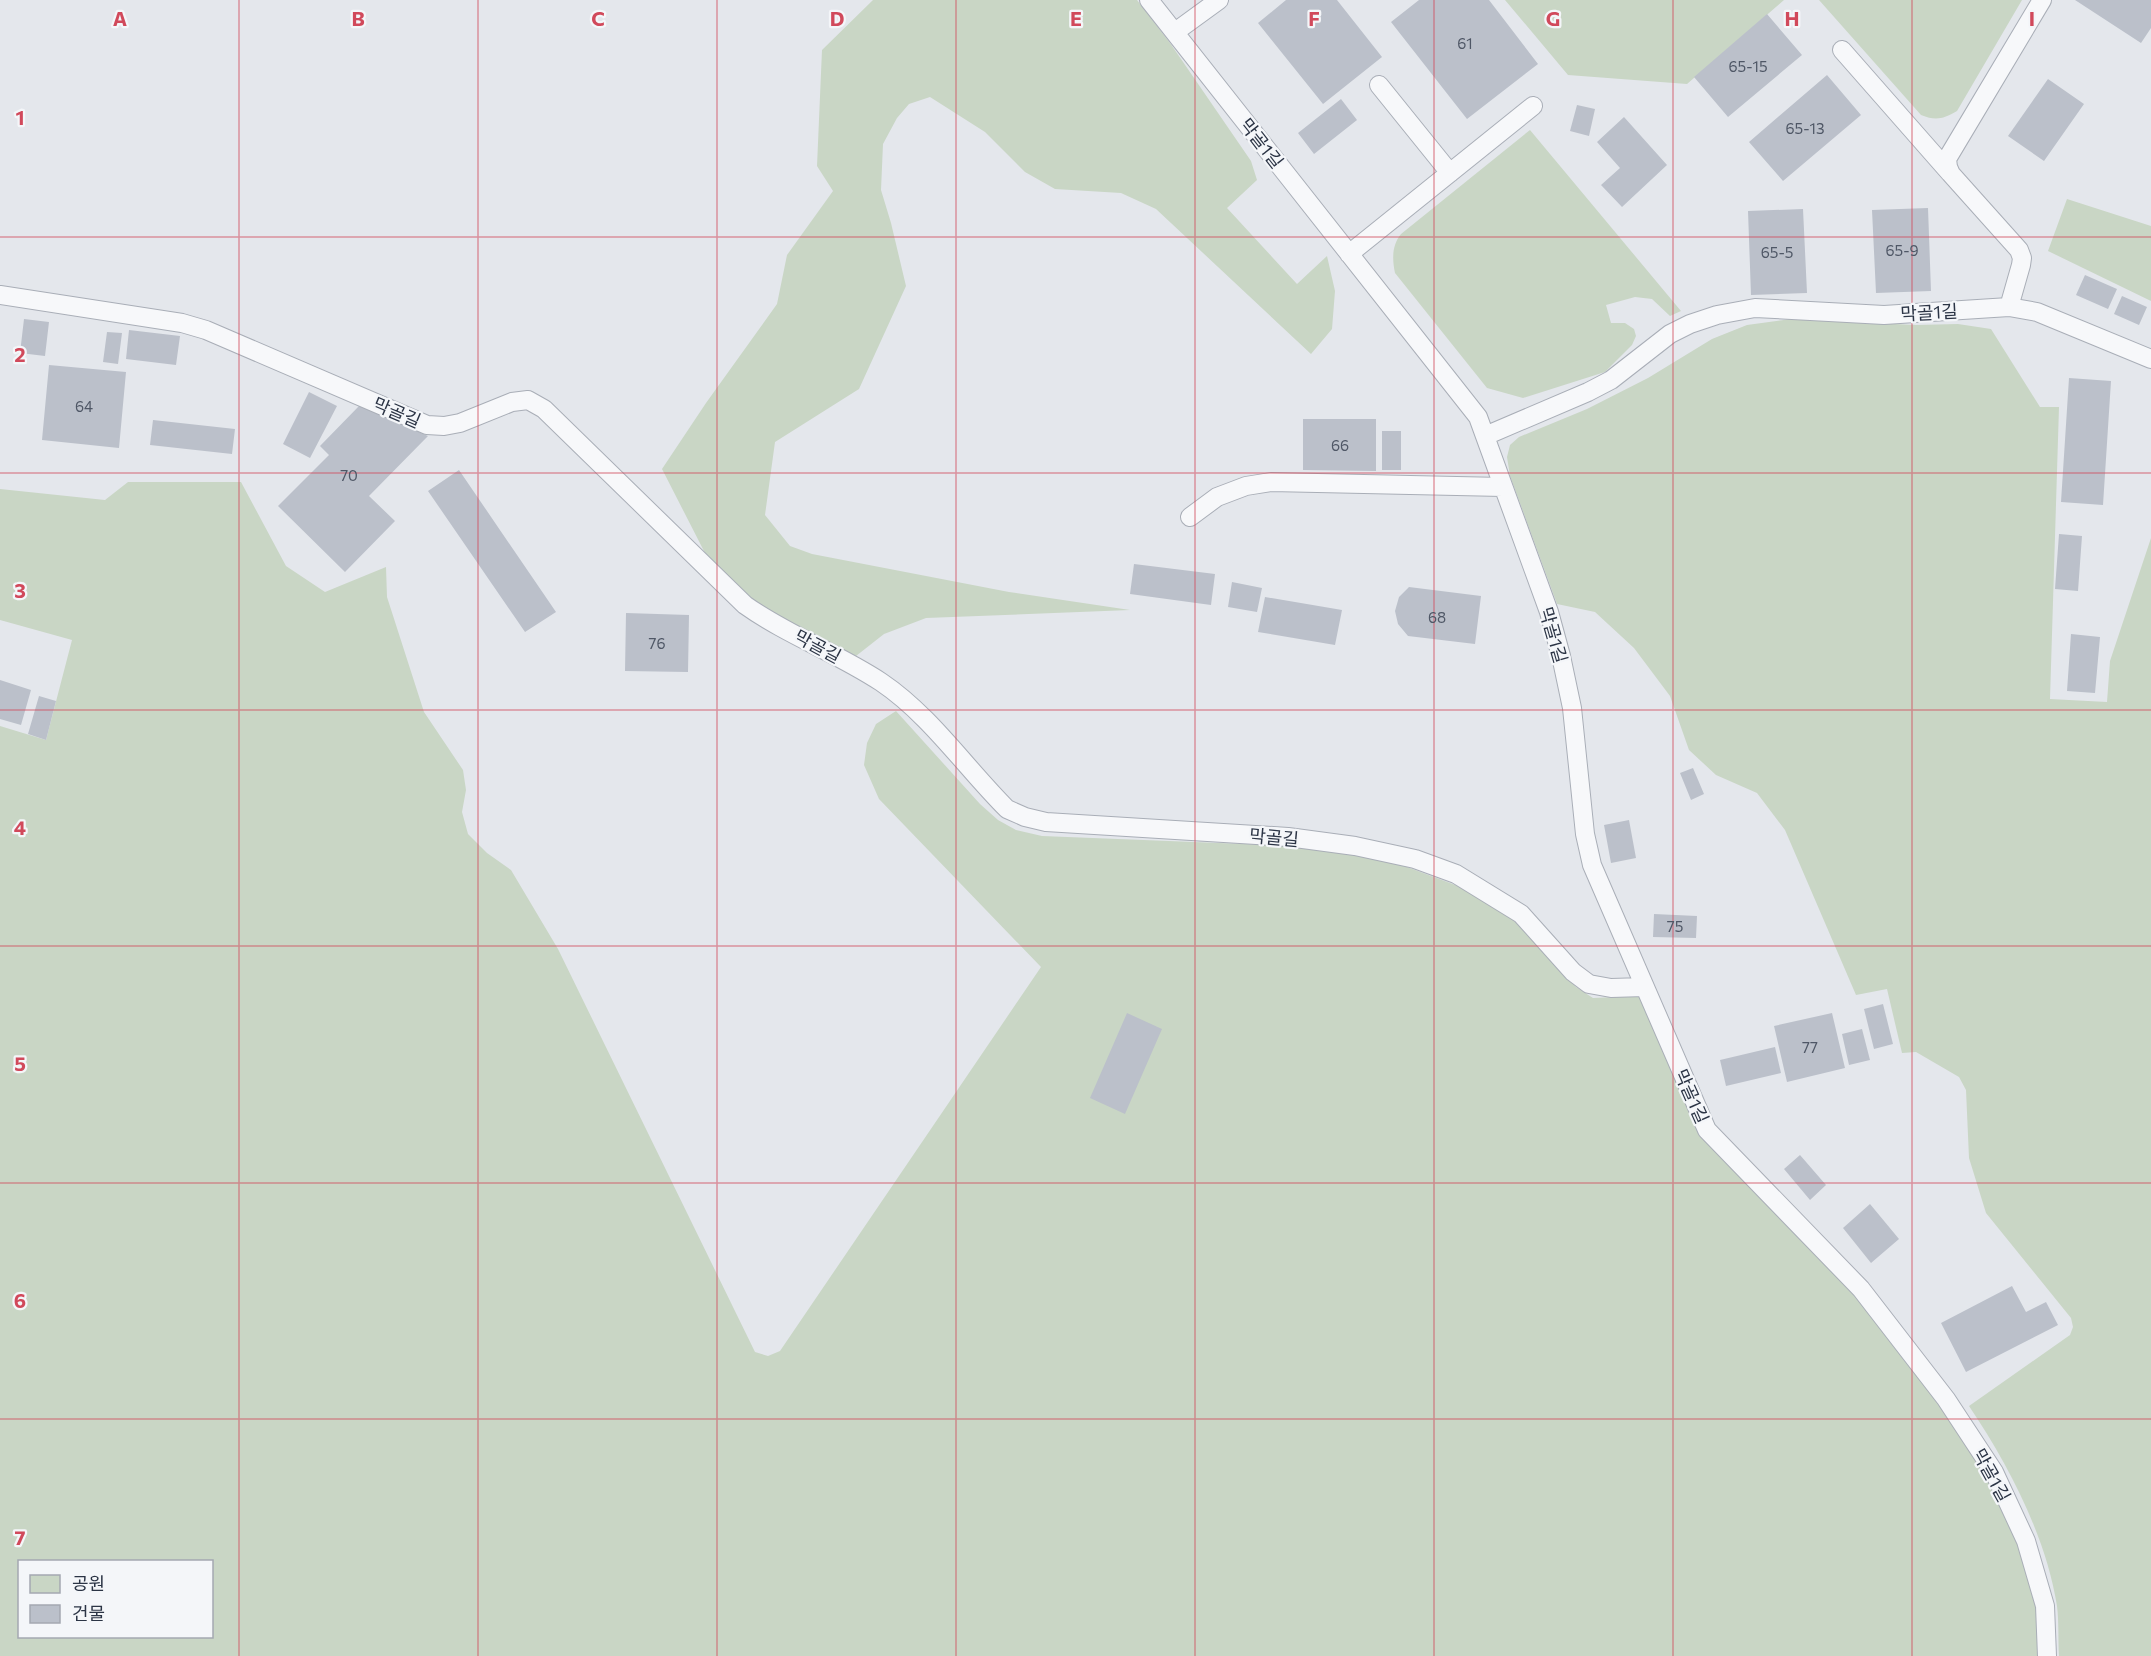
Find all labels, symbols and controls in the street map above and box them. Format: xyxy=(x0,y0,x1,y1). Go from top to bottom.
text: A xyxy=(113,6,127,30)
text: B xyxy=(351,6,365,30)
text: C xyxy=(591,6,605,30)
text: D xyxy=(830,6,844,30)
text: E xyxy=(1070,6,1082,30)
text: F xyxy=(1308,6,1320,30)
text: G xyxy=(1546,6,1560,30)
text: H xyxy=(1785,6,1800,30)
text: I xyxy=(2029,6,2035,30)
house number: 61 xyxy=(1457,34,1473,52)
house number: 65-15 xyxy=(1728,57,1768,75)
text: 1 xyxy=(15,105,25,129)
street label: 막골1길 xyxy=(1236,114,1288,172)
house number: 65-13 xyxy=(1785,119,1825,137)
house number: 65-9 xyxy=(1885,241,1919,259)
house number: 65-5 xyxy=(1761,243,1793,261)
street label: 막골1길 xyxy=(1900,300,1958,324)
text: 2 xyxy=(14,342,26,366)
street label: 막골길 xyxy=(370,392,424,432)
house number: 64 xyxy=(75,397,93,415)
house number: 66 xyxy=(1331,436,1349,454)
house number: 70 xyxy=(340,466,358,484)
text: 3 xyxy=(14,578,26,602)
street label: 막골1길 xyxy=(1536,604,1572,666)
house number: 68 xyxy=(1428,608,1446,626)
street label: 막골길 xyxy=(791,625,845,667)
house number: 76 xyxy=(649,634,665,652)
text: 4 xyxy=(14,815,26,839)
street label: 막골길 xyxy=(1248,824,1300,850)
house number: 75 xyxy=(1667,917,1683,935)
house number: 77 xyxy=(1802,1038,1818,1056)
text: 5 xyxy=(14,1051,26,1075)
street label: 막골1길 xyxy=(1670,1065,1714,1127)
text: 6 xyxy=(14,1288,26,1312)
street label: 막골1길 xyxy=(1968,1445,2016,1505)
text: 7 xyxy=(15,1525,26,1549)
legend xyxy=(18,1560,213,1638)
text: 공원 xyxy=(72,1572,105,1594)
text: 건물 xyxy=(72,1602,105,1624)

